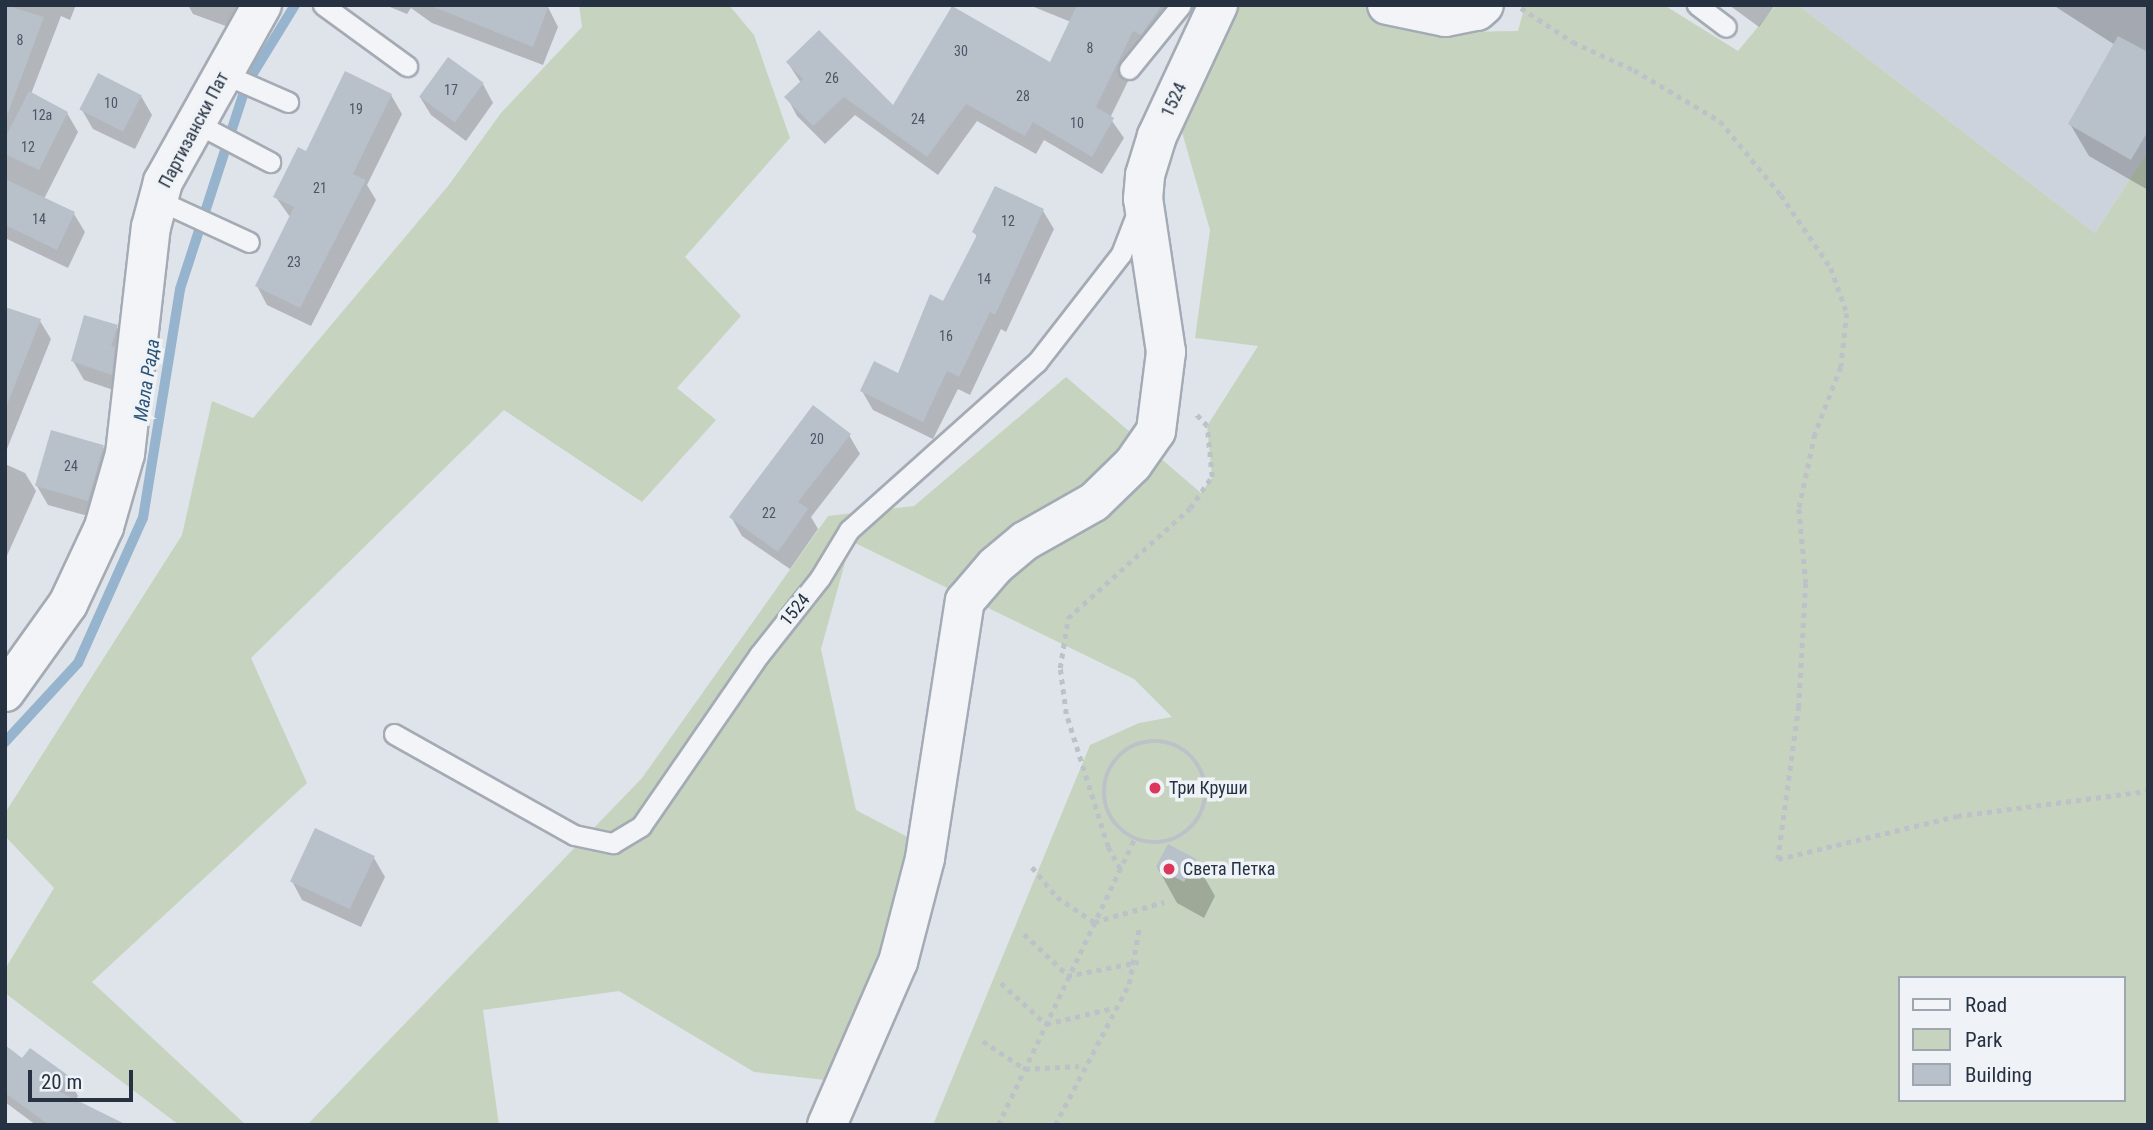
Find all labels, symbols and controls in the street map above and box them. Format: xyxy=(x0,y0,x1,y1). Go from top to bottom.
house number: 8 xyxy=(17,32,23,48)
house number: 8 xyxy=(1087,40,1093,56)
house number: 30 xyxy=(954,43,968,59)
street label: Партизански Пат xyxy=(154,68,234,192)
house number: 26 xyxy=(825,70,839,86)
street label: 1524 xyxy=(1157,79,1191,121)
house number: 17 xyxy=(444,82,458,98)
house number: 28 xyxy=(1016,88,1030,104)
house number: 10 xyxy=(104,95,118,111)
house number: 19 xyxy=(349,101,363,117)
house number: 12а xyxy=(32,107,52,123)
house number: 24 xyxy=(911,111,925,127)
house number: 10 xyxy=(1070,115,1084,131)
house number: 12 xyxy=(21,139,35,155)
house number: 21 xyxy=(313,180,327,196)
house number: 14 xyxy=(32,211,46,227)
house number: 12 xyxy=(1001,213,1015,229)
house number: 23 xyxy=(287,254,301,270)
house number: 14 xyxy=(977,271,991,287)
house number: 16 xyxy=(939,328,953,344)
water label: Мала Рада xyxy=(129,337,165,423)
house number: 20 xyxy=(810,431,824,447)
house number: 24 xyxy=(64,458,78,474)
house number: 22 xyxy=(762,505,776,521)
street label: 1524 xyxy=(775,589,815,631)
place label: Три Круши xyxy=(1169,777,1248,799)
marker: Три Круши xyxy=(1147,780,1163,796)
place label: Света Петка xyxy=(1183,858,1275,880)
marker: Света Петка xyxy=(1161,861,1177,877)
legend xyxy=(1898,976,2125,1102)
text: Road xyxy=(1965,993,2007,1017)
text: Park xyxy=(1965,1028,2002,1052)
scale bar xyxy=(32,1056,136,1100)
text: Building xyxy=(1965,1063,2032,1087)
text: 20 m xyxy=(41,1070,82,1094)

